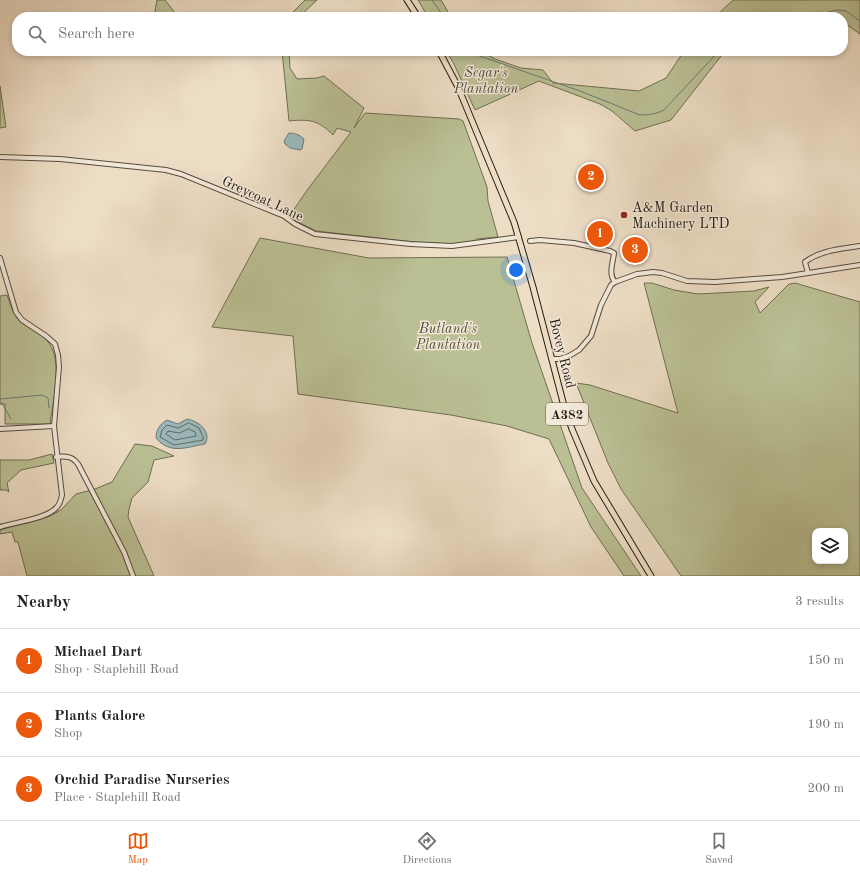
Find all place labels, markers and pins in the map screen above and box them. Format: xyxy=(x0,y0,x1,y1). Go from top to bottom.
pin: 2 xyxy=(578,162,604,192)
place label: A&M Garden Machinery LTD xyxy=(632,201,730,231)
marker: A&M Garden Machinery LTD xyxy=(619,210,629,220)
pin: 1 xyxy=(587,219,613,249)
pin: 3 xyxy=(622,235,648,265)

